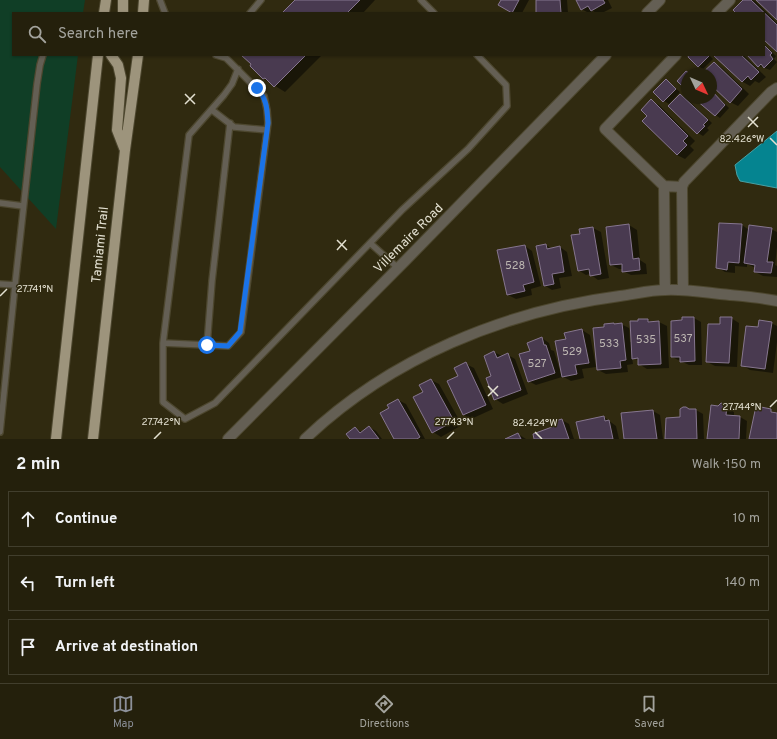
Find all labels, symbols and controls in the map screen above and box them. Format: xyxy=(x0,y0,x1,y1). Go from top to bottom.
search box xyxy=(12,12,765,56)
icon: search xyxy=(26,23,48,45)
text: Search here xyxy=(58,25,138,44)
north arrow xyxy=(681,68,717,104)
route end xyxy=(248,79,266,97)
text: 82.426°W xyxy=(719,133,765,146)
street label: Villemaire Road xyxy=(371,201,447,277)
street label: Tamiami Trail xyxy=(89,206,113,284)
house number: 528 xyxy=(505,259,525,273)
text: 27.741°N xyxy=(17,283,53,296)
house number: 537 xyxy=(673,332,693,346)
house number: 535 xyxy=(636,333,656,347)
route start xyxy=(198,336,216,354)
house number: 533 xyxy=(599,337,619,351)
house number: 529 xyxy=(562,345,582,359)
house number: 527 xyxy=(527,357,547,371)
text: 27.744°N xyxy=(722,401,762,414)
text: 27.742°N xyxy=(141,416,181,429)
text: 27.743°N xyxy=(434,416,474,429)
text: 82.424°W xyxy=(512,417,558,430)
text: 2 min xyxy=(16,454,60,476)
text: Walk · 150 m xyxy=(692,457,761,473)
icon: ahead xyxy=(17,508,39,530)
text: Continue xyxy=(55,510,117,529)
text: 10 m xyxy=(733,511,760,527)
icon: left xyxy=(17,572,39,594)
text: Turn left xyxy=(55,574,115,593)
text: 140 m xyxy=(725,575,760,591)
icon: arrive xyxy=(17,636,39,658)
text: Arrive at destination xyxy=(55,638,198,657)
tab: Map xyxy=(112,693,134,731)
tab: Directions xyxy=(359,693,409,731)
tab: Saved xyxy=(634,693,665,731)

